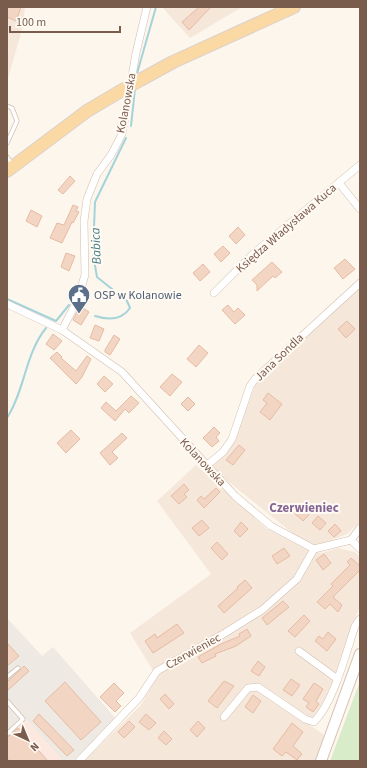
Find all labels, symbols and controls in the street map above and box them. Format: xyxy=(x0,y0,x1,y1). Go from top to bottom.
scale bar xyxy=(10,8,120,34)
text: 100 m xyxy=(16,14,46,31)
street label: Kolanowska xyxy=(112,72,141,135)
street label: Księdza Władysława Kuca xyxy=(232,180,340,277)
water label: Babica xyxy=(86,227,106,265)
public building icon: OSP w Kolanowie xyxy=(66,282,92,315)
place label: OSP w Kolanowie xyxy=(94,287,182,304)
street label: Jana Sondla xyxy=(251,330,308,385)
street label: Kolanowska xyxy=(176,434,230,490)
district label: Czerwieniec xyxy=(269,499,339,517)
street label: Czerwieniec xyxy=(163,629,224,674)
north arrow xyxy=(8,720,48,760)
text: N xyxy=(27,739,42,755)

